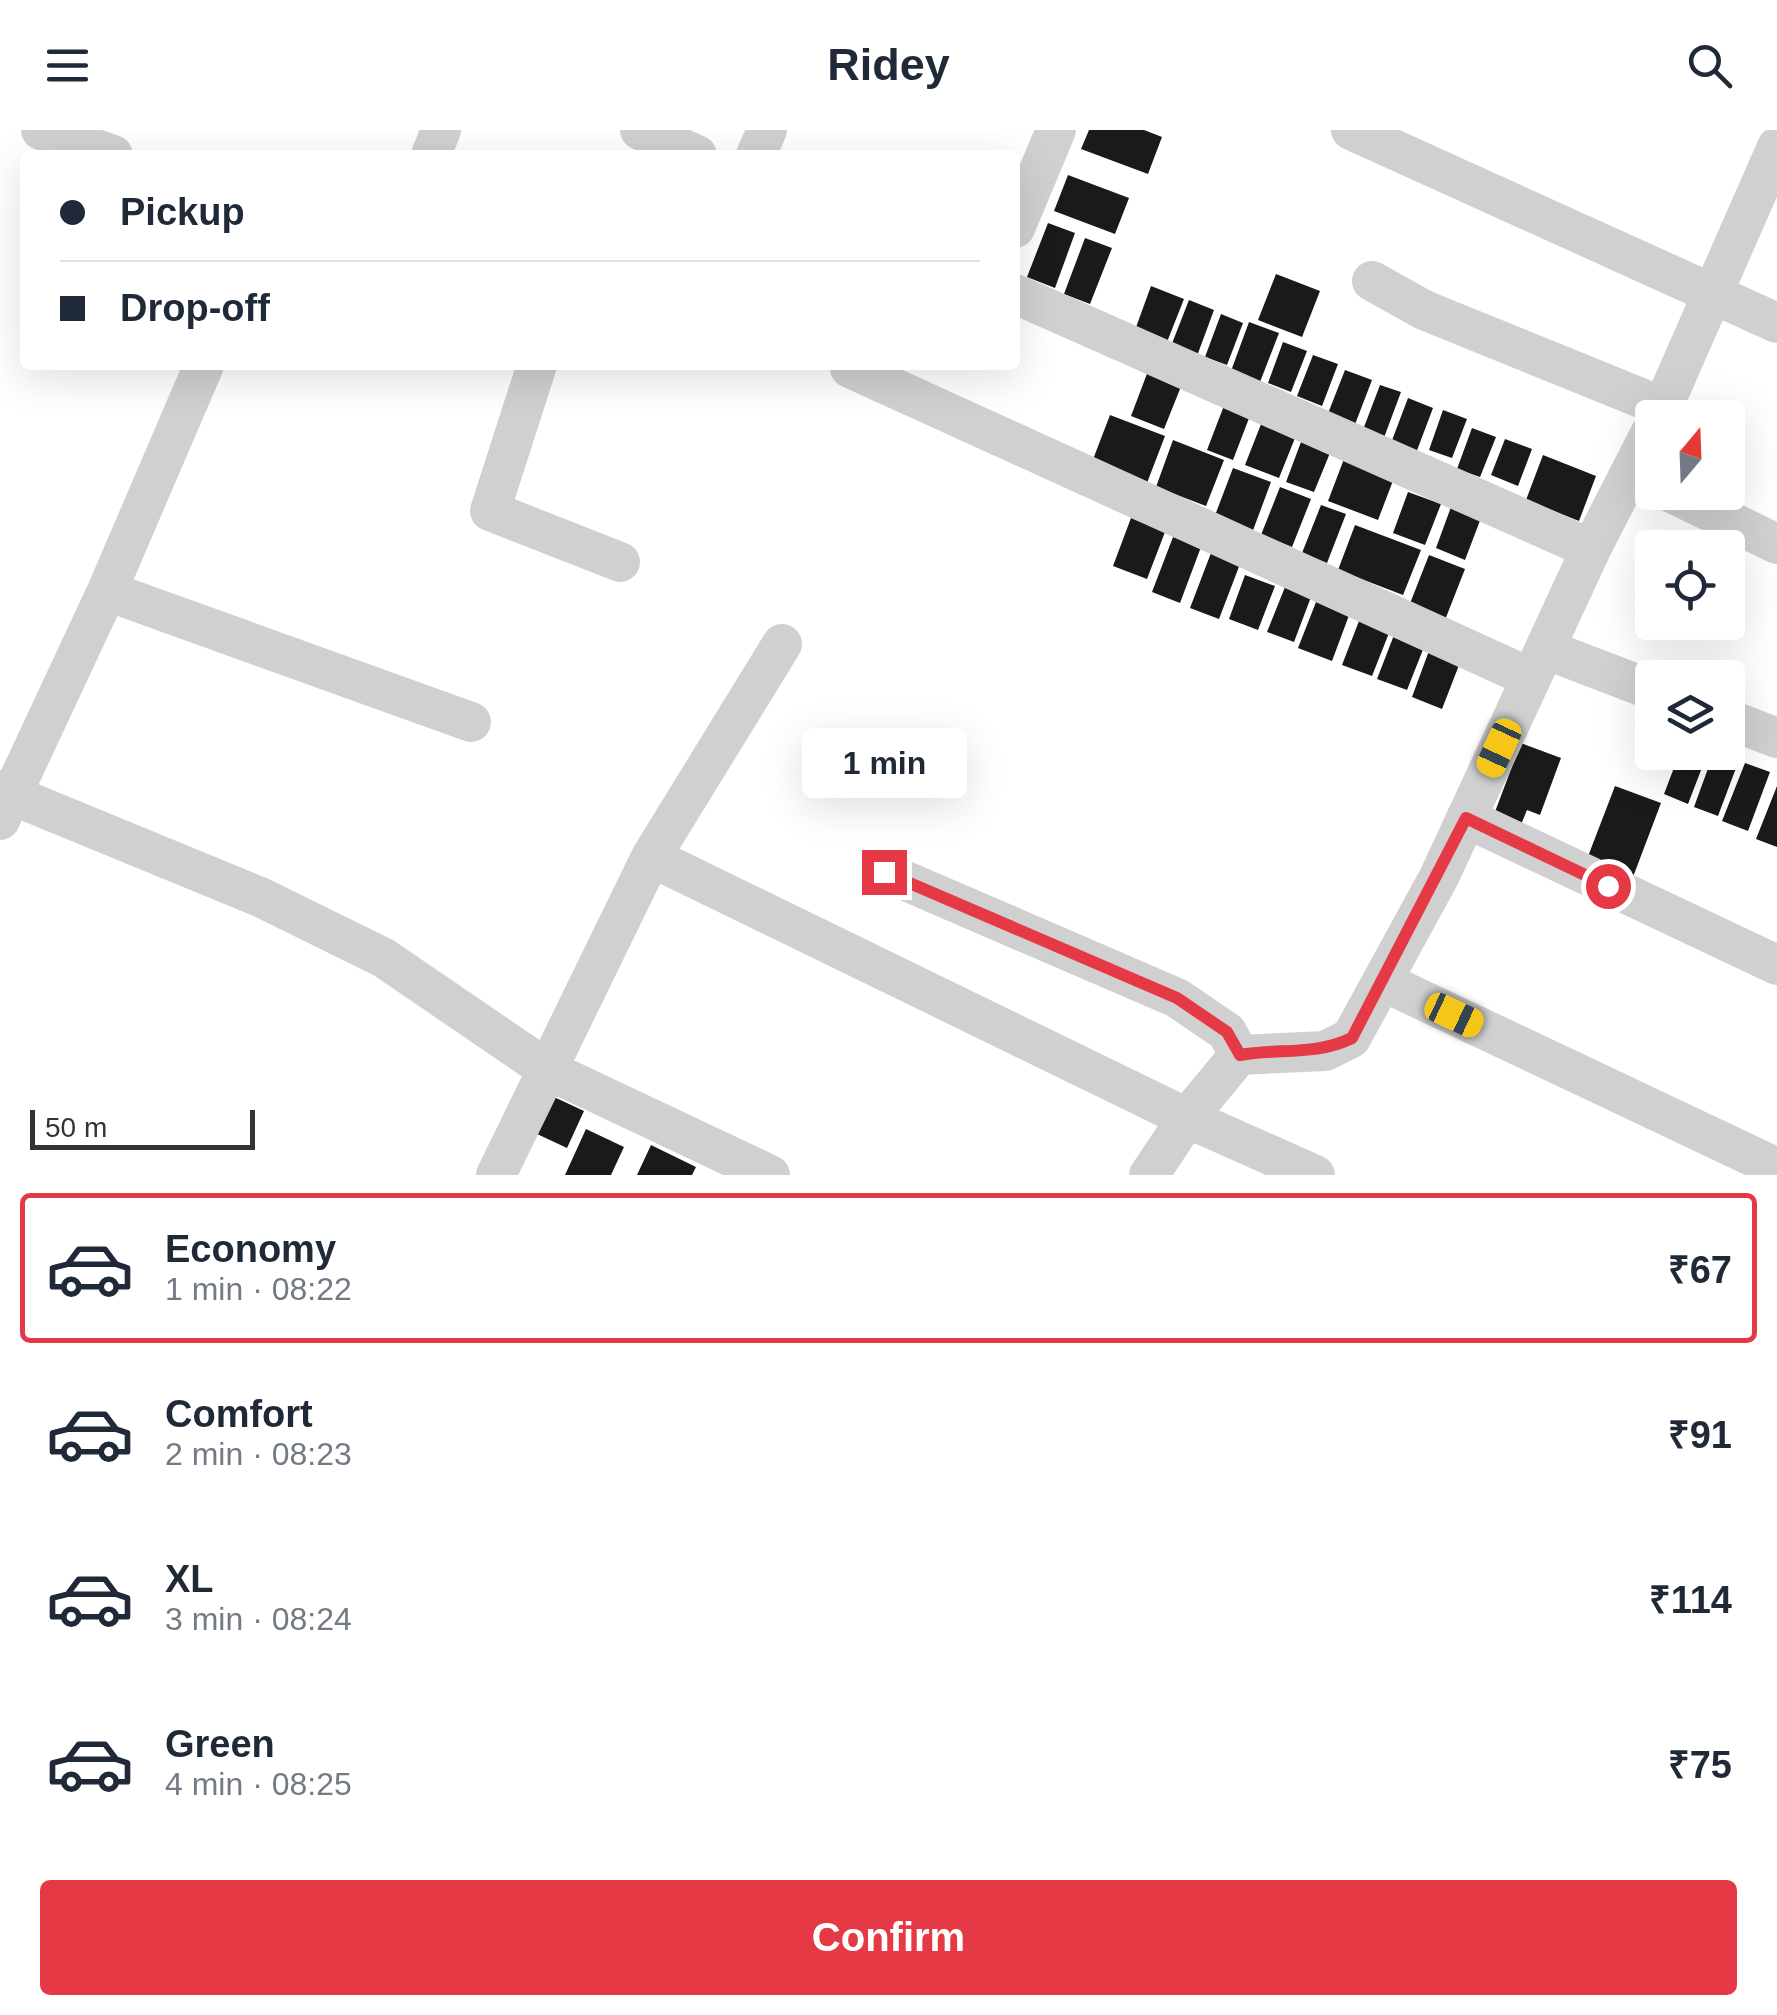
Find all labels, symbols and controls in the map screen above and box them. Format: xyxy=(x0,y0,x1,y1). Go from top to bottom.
icon: menu xyxy=(40,38,95,93)
icon: search xyxy=(1682,38,1737,93)
text: Ridey xyxy=(827,39,950,90)
text: Pickup xyxy=(120,191,245,233)
text: Drop-off xyxy=(120,287,270,329)
north arrow xyxy=(1635,400,1745,510)
map controls xyxy=(1635,400,1745,770)
button: locate xyxy=(1635,530,1745,640)
button: layers xyxy=(1635,660,1745,770)
car xyxy=(1473,714,1525,782)
callout: 1 min xyxy=(802,727,966,797)
text: 1 min xyxy=(843,745,926,781)
route end xyxy=(862,850,907,895)
route start xyxy=(1586,864,1631,909)
car xyxy=(1420,989,1488,1041)
scale bar xyxy=(30,1105,255,1150)
text: 50 m xyxy=(45,1112,107,1143)
icon: car xyxy=(45,1223,135,1313)
text: Economy xyxy=(165,1228,336,1270)
text: ₹67 xyxy=(1668,1249,1732,1291)
text: 1 min · 08:22 xyxy=(165,1271,352,1307)
icon: car xyxy=(45,1388,135,1478)
text: Comfort xyxy=(165,1393,313,1435)
text: ₹91 xyxy=(1668,1414,1732,1456)
text: 2 min · 08:23 xyxy=(165,1436,352,1472)
icon: car xyxy=(45,1553,135,1643)
text: XL xyxy=(165,1558,214,1600)
text: ₹114 xyxy=(1649,1579,1732,1621)
text: 3 min · 08:24 xyxy=(165,1601,352,1637)
icon: car xyxy=(45,1718,135,1808)
text: Green xyxy=(165,1723,275,1765)
text: ₹75 xyxy=(1668,1744,1732,1786)
text: 4 min · 08:25 xyxy=(165,1766,352,1802)
button: Confirm xyxy=(40,1880,1737,1995)

